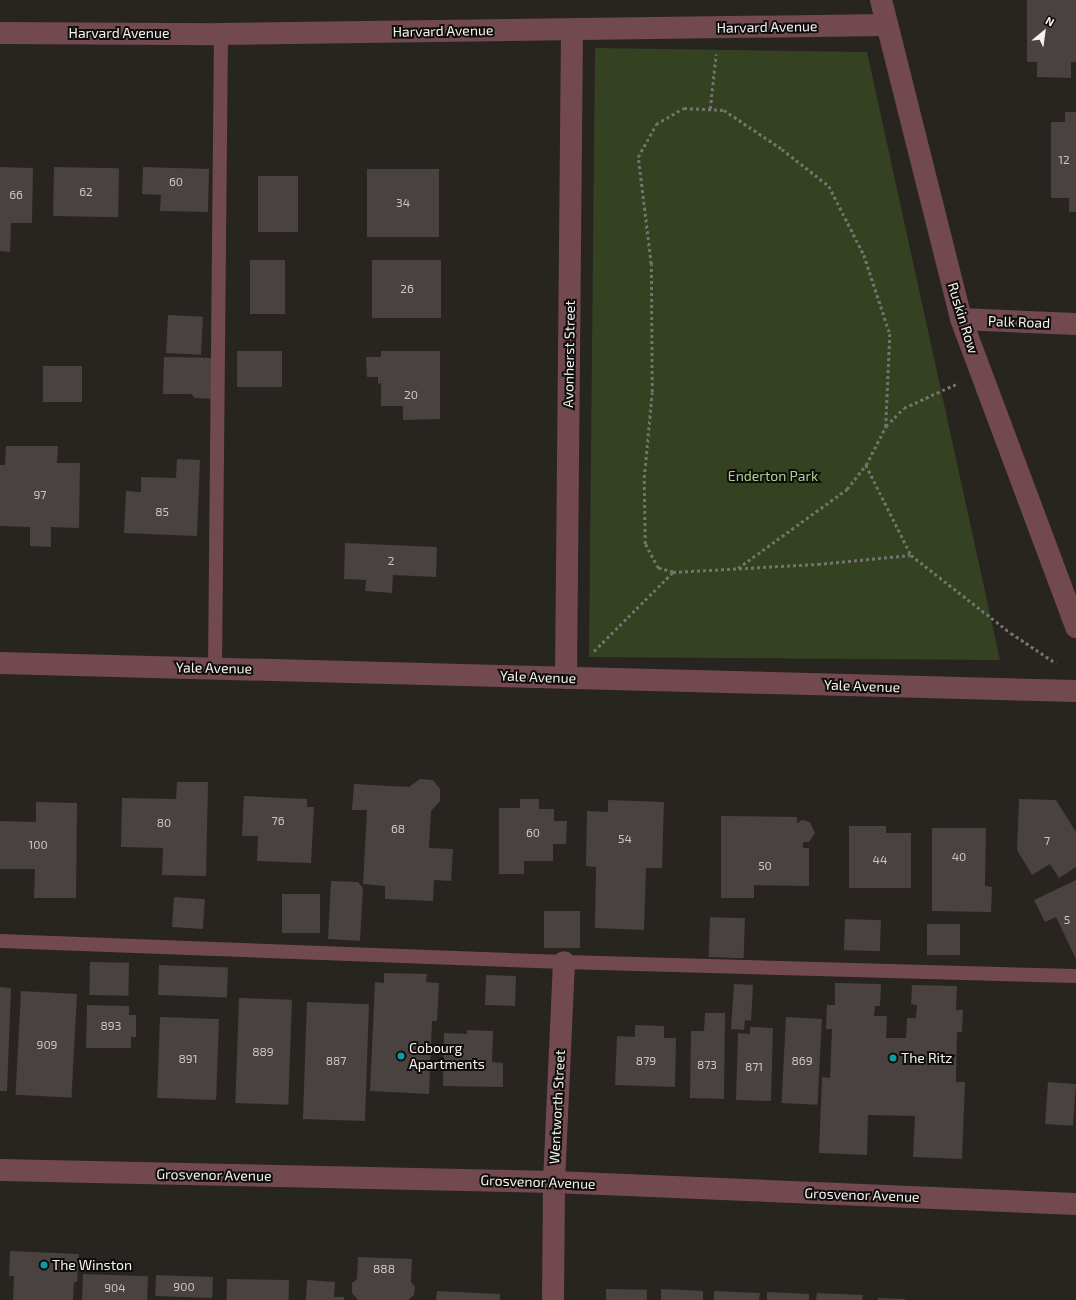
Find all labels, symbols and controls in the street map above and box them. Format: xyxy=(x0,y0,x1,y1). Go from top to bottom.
north arrow xyxy=(1024,12,1064,52)
text: N xyxy=(1043,13,1057,29)
street label: Harvard Avenue xyxy=(716,18,818,36)
street label: Harvard Avenue xyxy=(392,22,494,40)
street label: Harvard Avenue xyxy=(68,25,170,41)
house number: 12 xyxy=(1058,153,1070,167)
house number: 60 xyxy=(169,175,183,189)
house number: 62 xyxy=(79,185,93,199)
house number: 66 xyxy=(9,188,23,202)
house number: 34 xyxy=(396,196,410,210)
street label: Ruskin Row xyxy=(944,280,982,356)
house number: 26 xyxy=(400,282,414,296)
street label: Avonherst Street xyxy=(560,300,578,408)
street label: Palk Road xyxy=(987,313,1051,331)
house number: 20 xyxy=(404,388,418,402)
park label: Enderton Park xyxy=(728,468,818,484)
house number: 97 xyxy=(33,488,47,502)
house number: 85 xyxy=(155,505,169,519)
house number: 2 xyxy=(388,554,394,568)
street label: Yale Avenue xyxy=(176,659,252,677)
street label: Yale Avenue xyxy=(499,667,577,687)
street label: Yale Avenue xyxy=(823,676,901,696)
house number: 76 xyxy=(271,814,285,828)
house number: 80 xyxy=(157,816,171,830)
house number: 68 xyxy=(391,822,405,836)
house number: 60 xyxy=(526,826,540,840)
house number: 54 xyxy=(618,832,632,846)
house number: 7 xyxy=(1044,834,1050,848)
house number: 100 xyxy=(28,838,48,852)
house number: 40 xyxy=(952,850,966,864)
house number: 44 xyxy=(873,853,887,867)
house number: 50 xyxy=(758,859,772,873)
house number: 5 xyxy=(1064,913,1070,927)
house number: 893 xyxy=(101,1019,121,1033)
house number: 909 xyxy=(37,1038,57,1052)
place label: Cobourg Apartments xyxy=(409,1040,485,1072)
house number: 889 xyxy=(252,1045,274,1059)
street label: Wentworth Street xyxy=(546,1049,568,1165)
place label: The Ritz xyxy=(901,1050,953,1066)
marker: Cobourg Apartments xyxy=(396,1051,406,1061)
house number: 891 xyxy=(179,1052,197,1066)
marker: The Ritz xyxy=(888,1053,898,1063)
house number: 887 xyxy=(326,1054,346,1068)
house number: 879 xyxy=(636,1054,656,1068)
house number: 869 xyxy=(791,1054,813,1068)
house number: 873 xyxy=(697,1058,717,1072)
house number: 871 xyxy=(745,1060,763,1074)
street label: Grosvenor Avenue xyxy=(156,1166,272,1184)
street label: Grosvenor Avenue xyxy=(480,1172,596,1192)
street label: Grosvenor Avenue xyxy=(804,1185,920,1205)
place label: The Winston xyxy=(52,1257,132,1273)
marker: The Winston xyxy=(39,1260,49,1270)
house number: 888 xyxy=(373,1262,395,1276)
house number: 900 xyxy=(173,1280,195,1294)
house number: 904 xyxy=(104,1281,126,1295)

